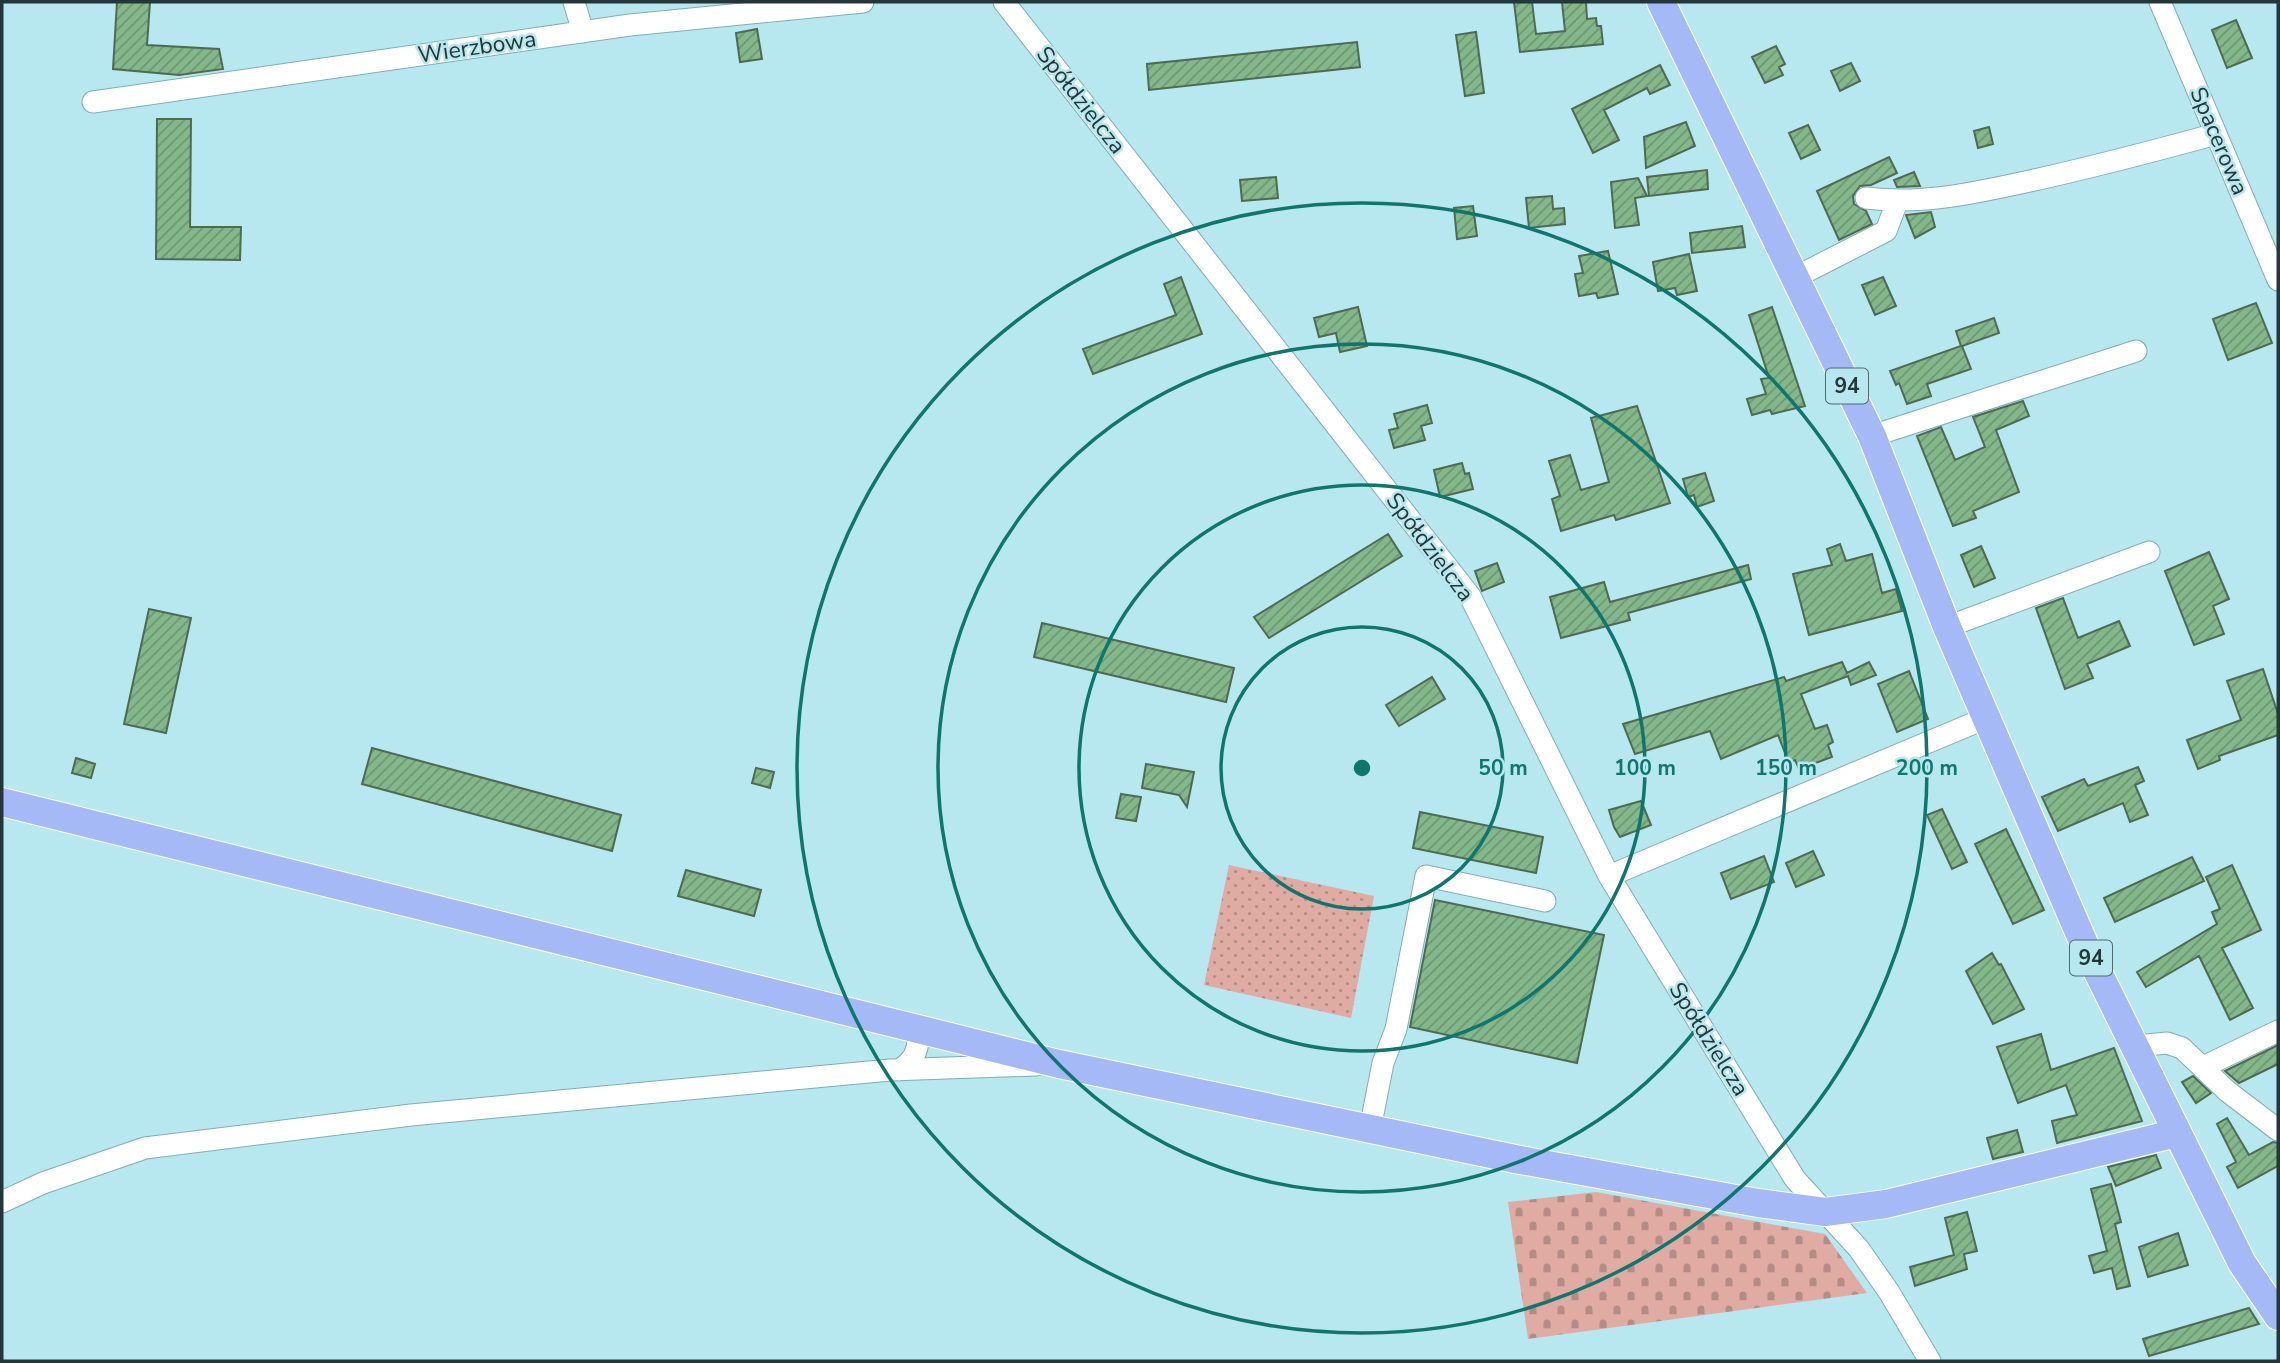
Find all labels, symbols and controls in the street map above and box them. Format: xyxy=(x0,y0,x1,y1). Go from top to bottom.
street label: Wierzbowa xyxy=(416,23,538,71)
street label: Spółdzielcza xyxy=(1029,40,1133,160)
street label: Spacerowa xyxy=(2182,82,2256,200)
road number: 94 xyxy=(1826,368,1868,404)
street label: Spółdzielcza xyxy=(1379,486,1481,608)
text: 50 m xyxy=(1478,754,1528,782)
text: 100 m xyxy=(1614,754,1676,782)
text: 150 m xyxy=(1755,754,1817,782)
text: 200 m xyxy=(1896,754,1958,782)
centre of rings xyxy=(1350,756,1374,780)
road number: 94 xyxy=(2070,940,2112,976)
street label: Spółdzielcza xyxy=(1662,976,1756,1102)

